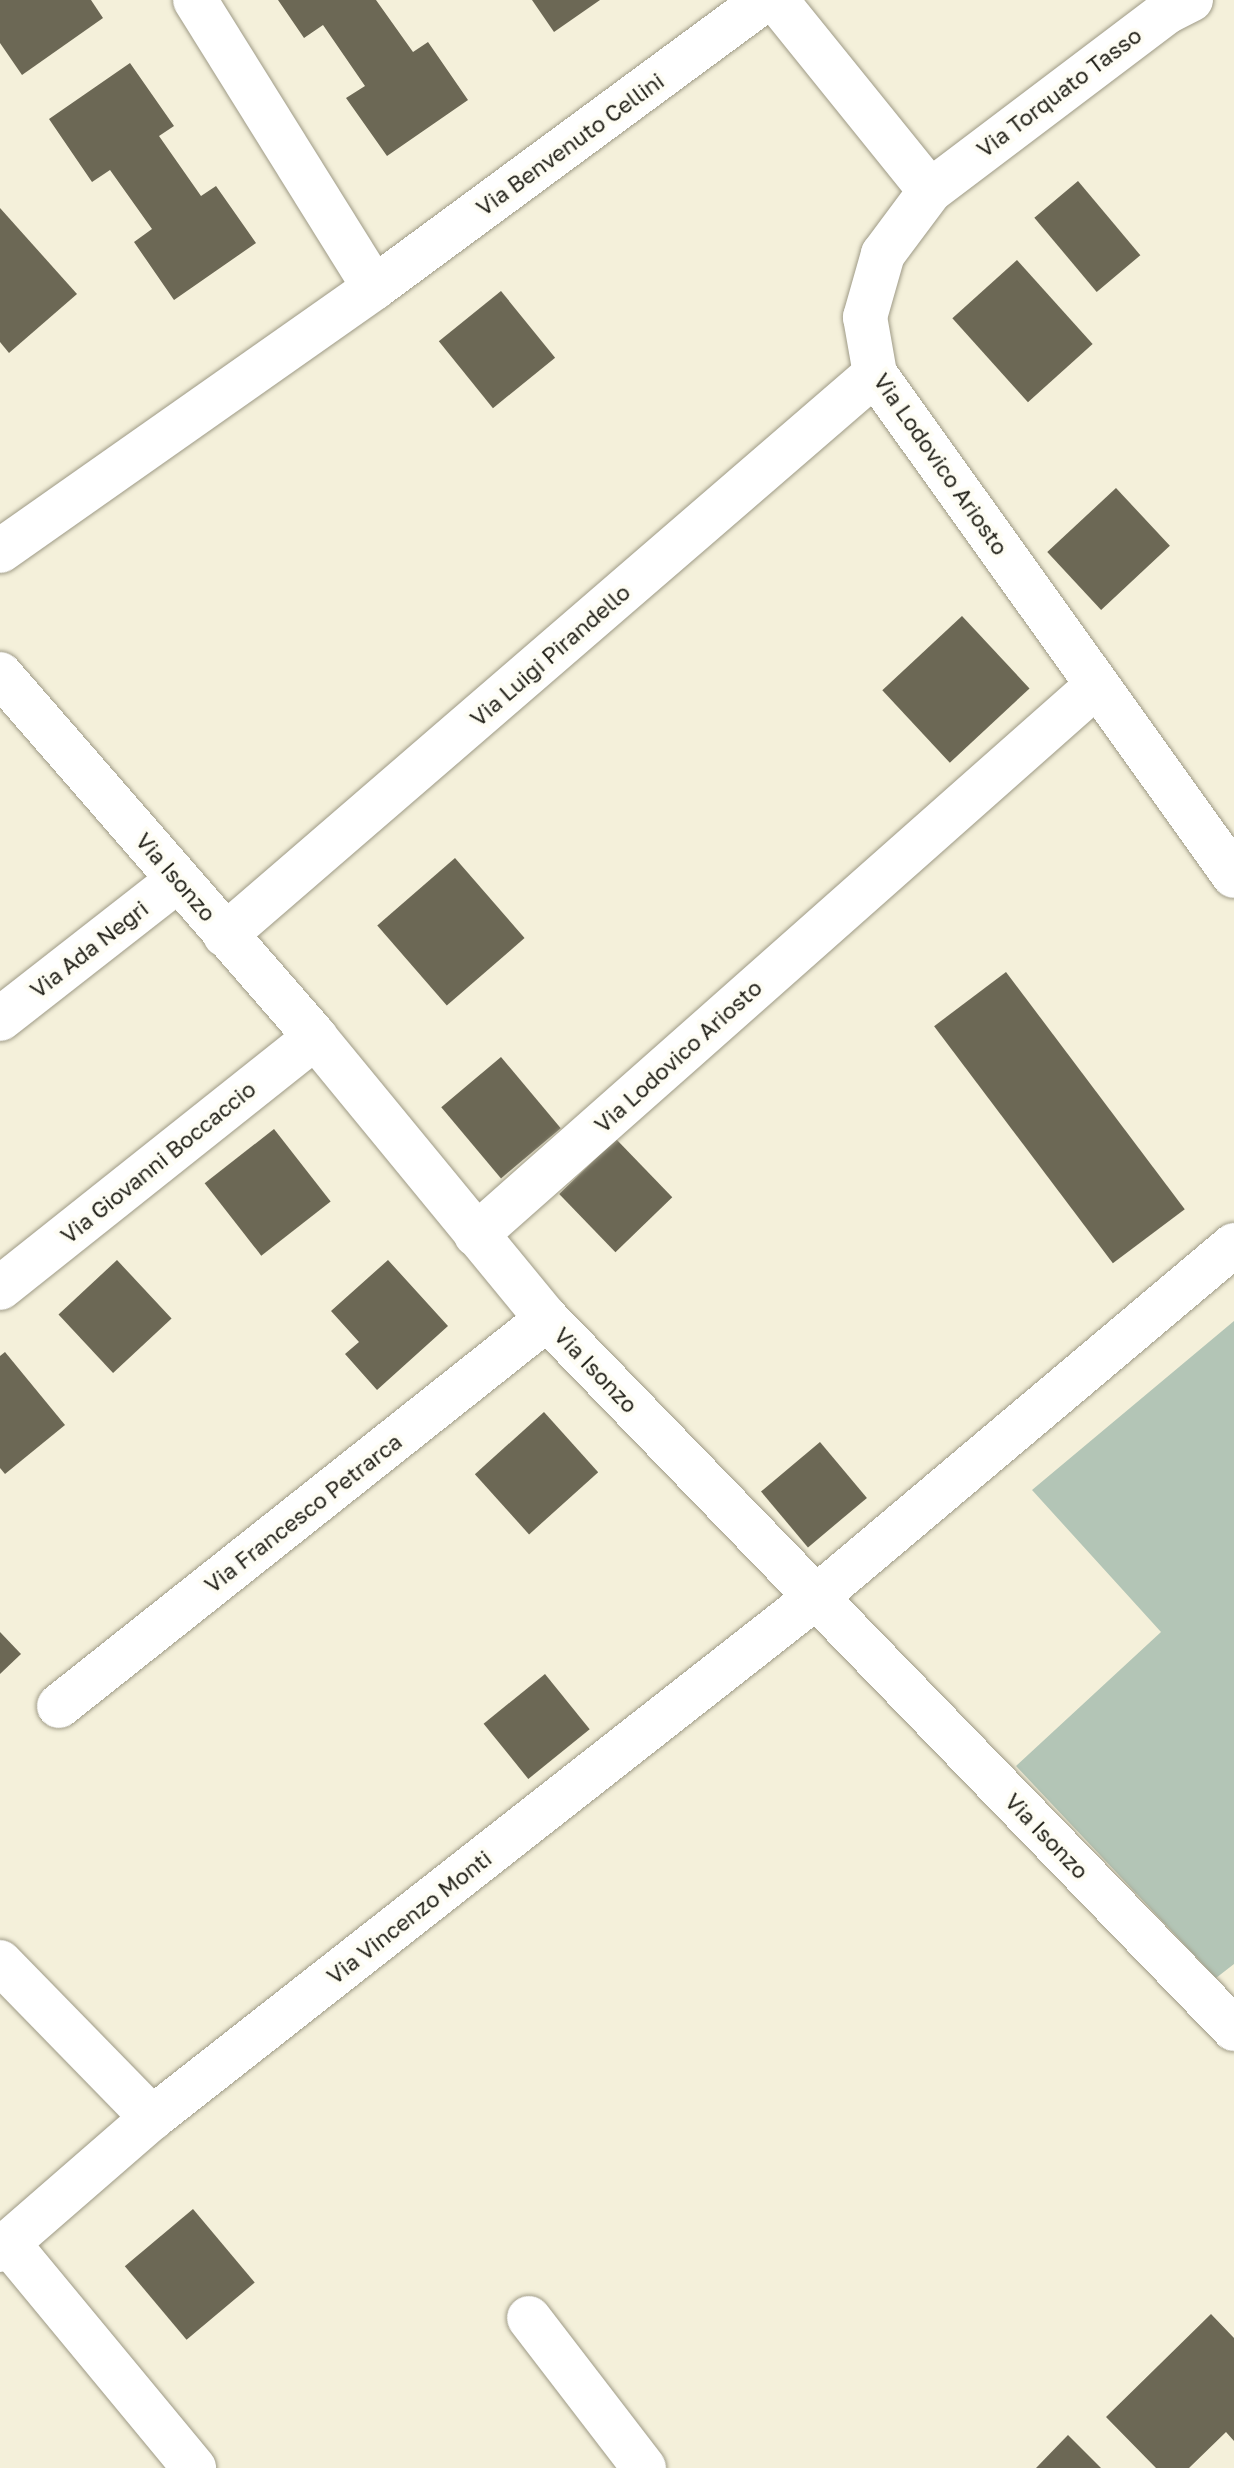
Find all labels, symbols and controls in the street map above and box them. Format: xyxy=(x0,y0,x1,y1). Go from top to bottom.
street label: Via Torquato Tasso xyxy=(972,22,1146,162)
street label: Via Benvenuto Cellini xyxy=(471,67,669,221)
street label: Via Lodovico Ariosto xyxy=(868,368,1014,560)
street label: Via Luigi Pirandello xyxy=(465,579,635,731)
street label: Via Isonzo xyxy=(131,827,221,927)
street label: Via Ada Negri xyxy=(25,895,153,1003)
street label: Via Lodovico Ariosto xyxy=(589,974,767,1138)
street label: Via Giovanni Boccaccio xyxy=(55,1075,261,1249)
street label: Via Isonzo xyxy=(549,1322,643,1418)
street label: Via Francesco Petrarca xyxy=(199,1428,407,1598)
street label: Via Isonzo xyxy=(1000,1788,1094,1884)
street label: Via Vincenzo Monti xyxy=(322,1845,496,1989)

